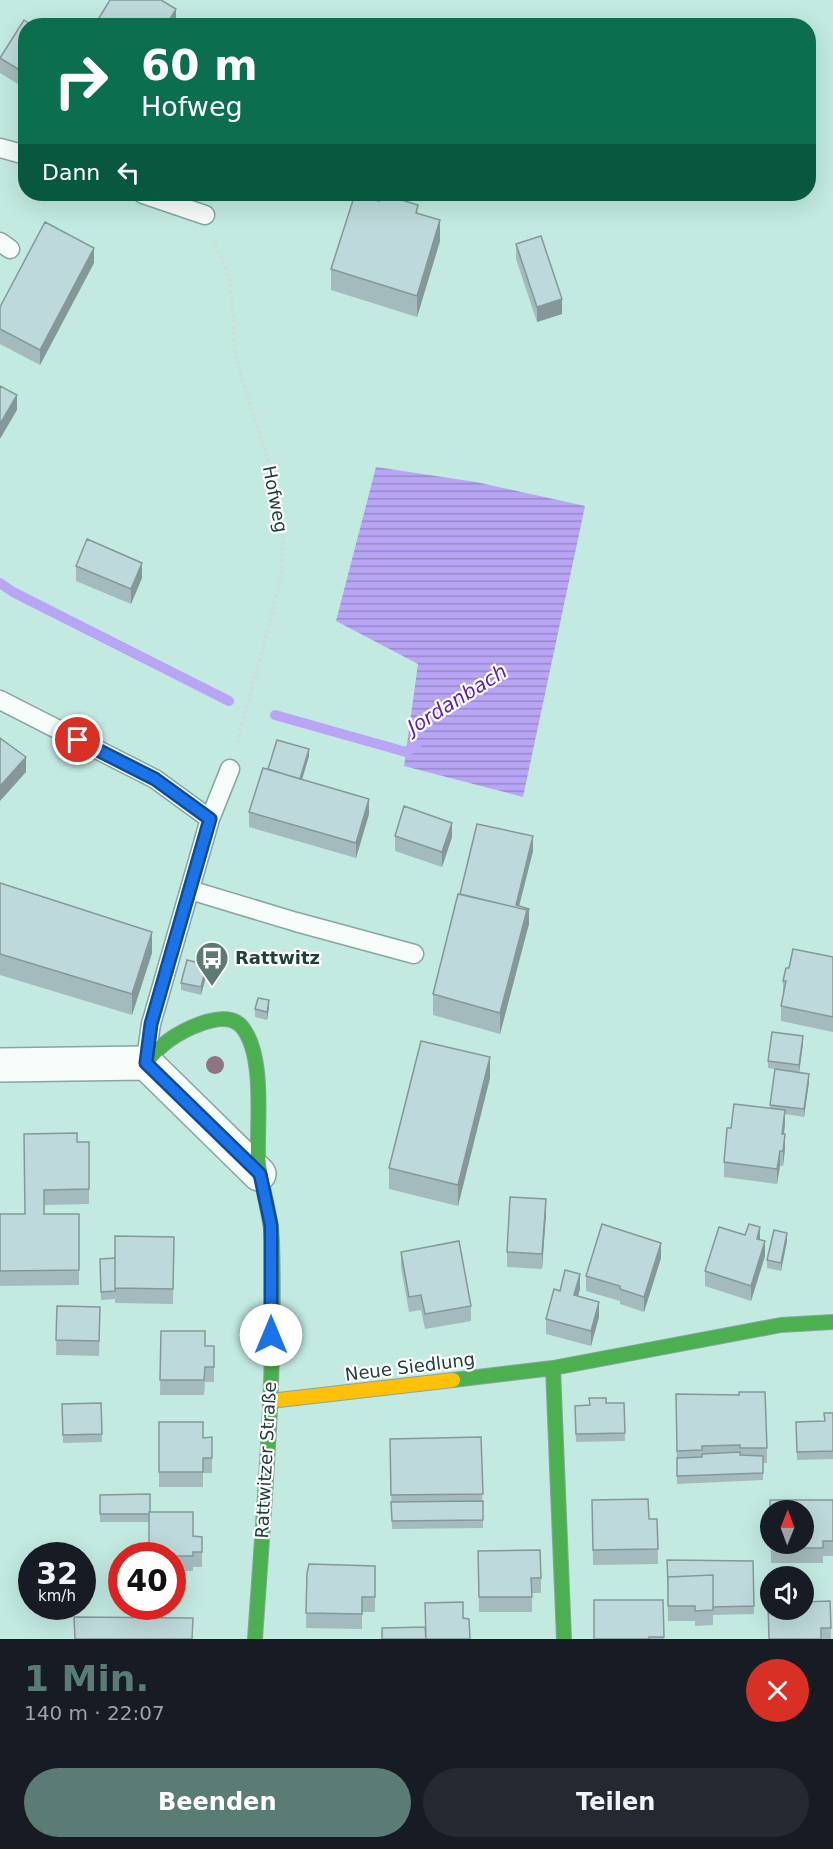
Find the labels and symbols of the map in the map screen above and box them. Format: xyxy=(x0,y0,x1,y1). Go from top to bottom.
street label: Hofweg xyxy=(259,464,292,534)
water label: Jordanbach xyxy=(399,659,511,741)
pin xyxy=(52,714,103,765)
bus stop icon: Rattwitz xyxy=(194,940,230,987)
place label: Rattwitz xyxy=(235,947,320,968)
position arrow xyxy=(239,1303,303,1367)
street label: Neue Siedlung xyxy=(344,1348,476,1385)
street label: Rattwitzer Straße xyxy=(251,1381,280,1539)
north arrow xyxy=(760,1500,814,1554)
speed limit sign: 40 xyxy=(108,1542,186,1620)

